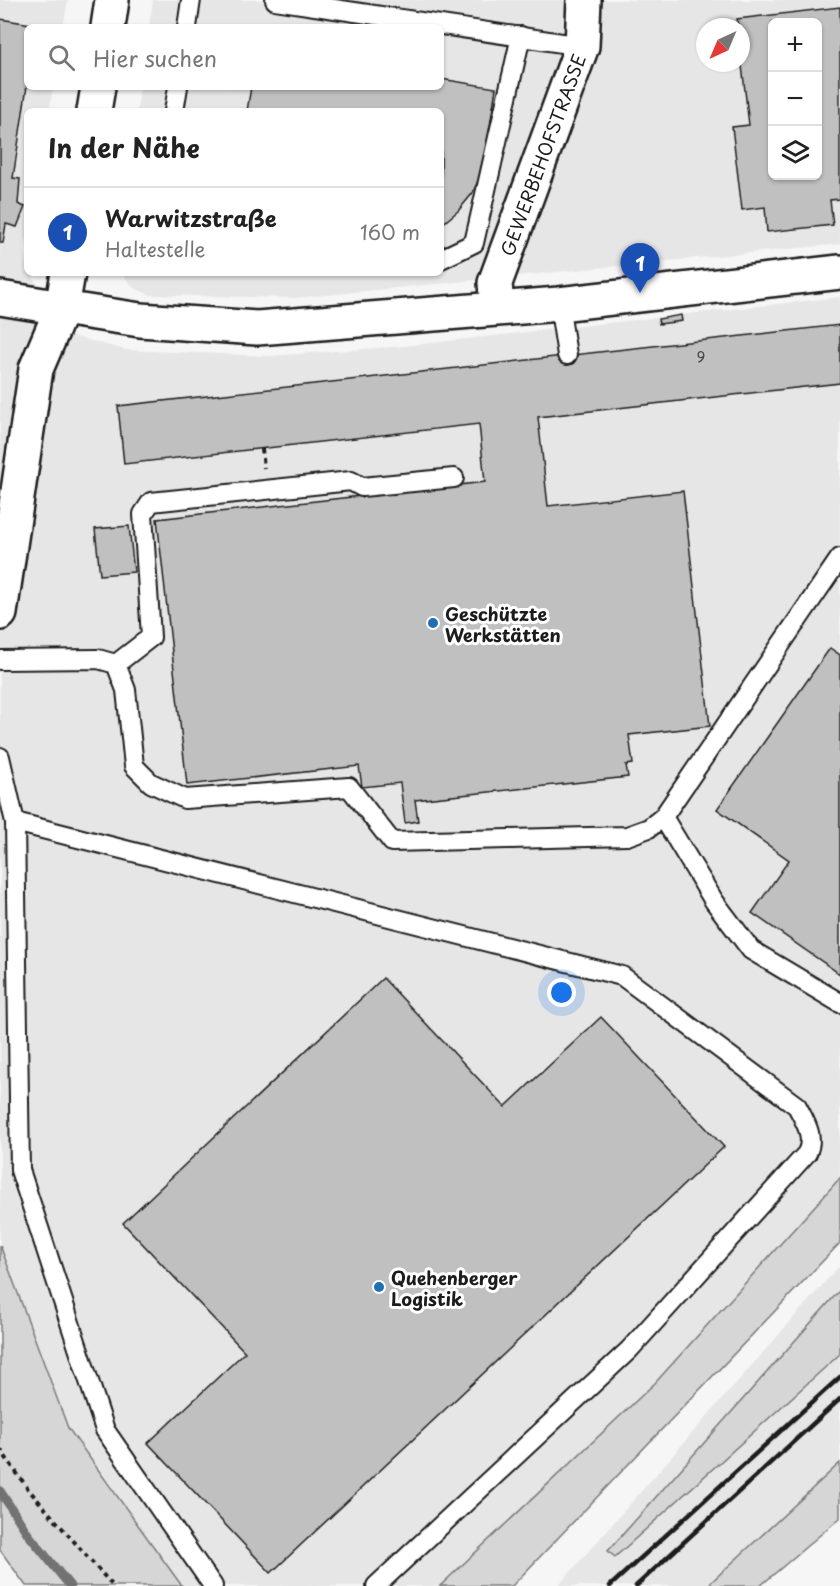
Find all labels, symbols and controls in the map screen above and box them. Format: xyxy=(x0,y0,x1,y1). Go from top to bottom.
north arrow xyxy=(696,18,750,72)
map controls xyxy=(768,18,822,180)
button: + xyxy=(768,18,822,72)
search box xyxy=(24,24,444,90)
icon: search xyxy=(45,41,78,74)
text: Hier suchen xyxy=(93,41,217,74)
street label: GEWERBEHOFSTRASSE xyxy=(493,50,592,259)
button: − xyxy=(768,72,822,126)
button: layers xyxy=(768,126,822,180)
text: In der Nähe xyxy=(48,128,200,167)
text: Warwitzstraße xyxy=(105,201,277,234)
text: 1 xyxy=(63,217,72,247)
text: 160 m xyxy=(360,217,420,247)
text: Haltestelle xyxy=(105,234,205,264)
pin: 1 xyxy=(620,244,660,293)
house number: 9 xyxy=(697,344,705,367)
place label: Geschützte Werkstätten xyxy=(445,600,561,648)
marker: Geschützte Werkstätten xyxy=(426,616,440,630)
your location xyxy=(547,978,576,1007)
place label: Quehenberger Logistik xyxy=(391,1264,518,1312)
marker: Quehenberger Logistik xyxy=(372,1280,386,1294)

